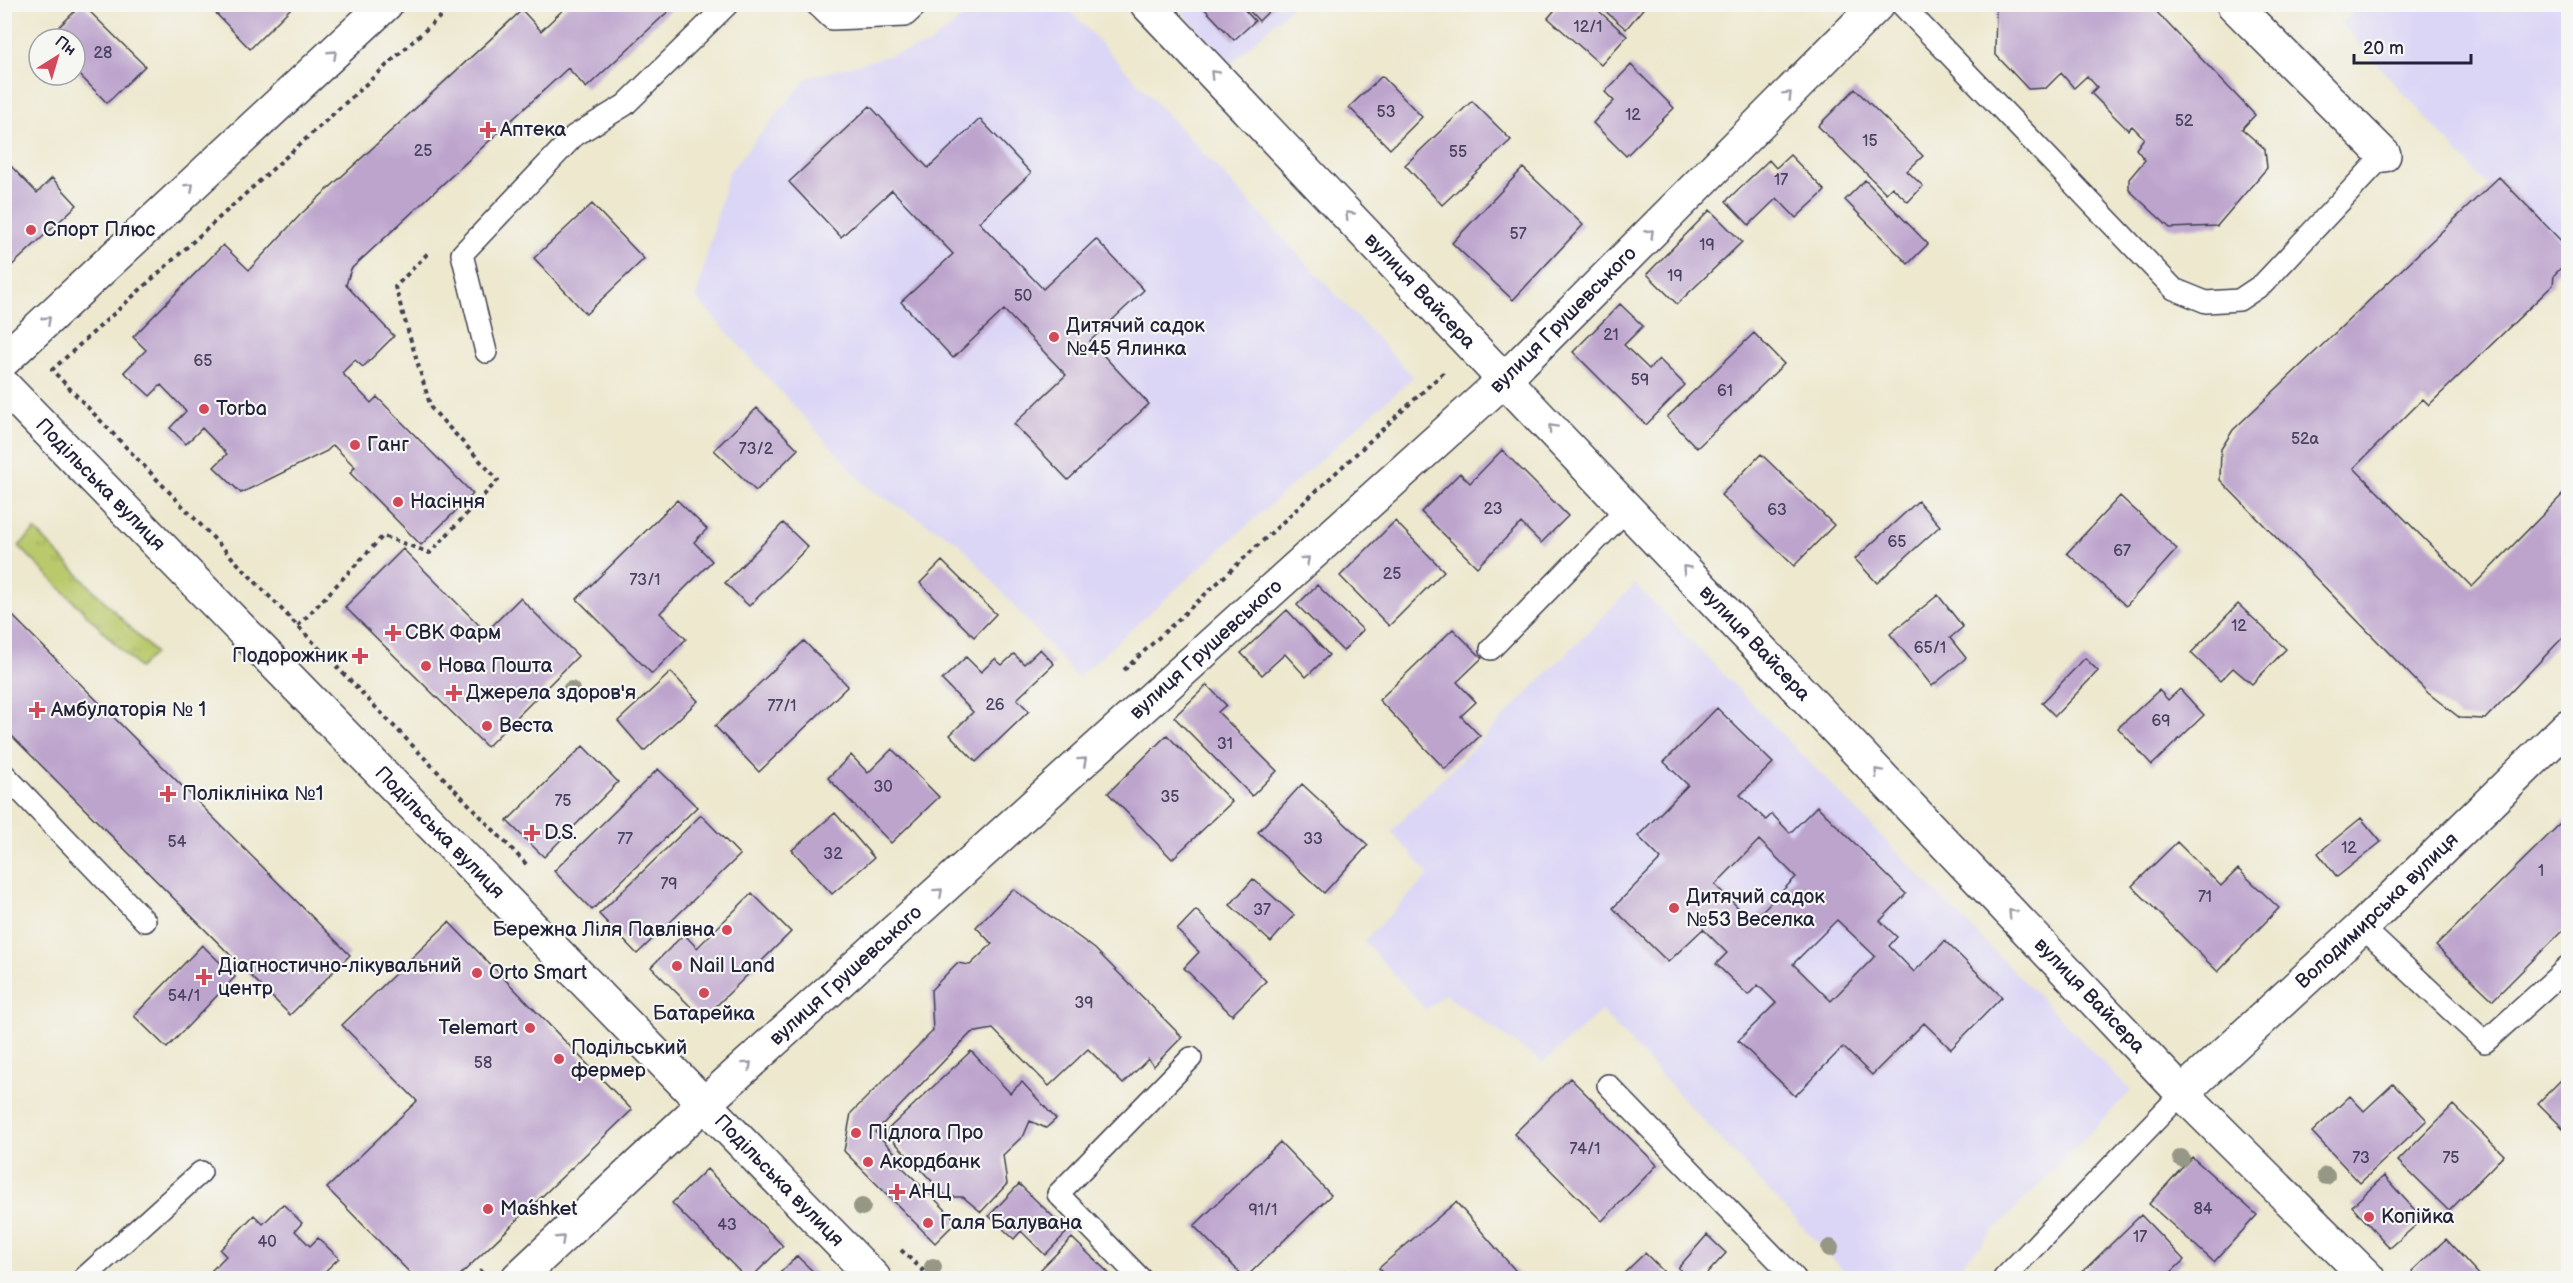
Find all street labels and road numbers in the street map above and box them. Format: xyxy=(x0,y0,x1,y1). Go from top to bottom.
street label: вулиця Вайсера xyxy=(1359,228,1480,354)
street label: вулиця Грушевського xyxy=(1485,242,1642,398)
street label: Подільська вулиця xyxy=(30,414,170,556)
street label: вулиця Грушевського xyxy=(1125,574,1287,725)
street label: вулиця Вайсера xyxy=(1694,580,1815,706)
street label: Подільська вулиця xyxy=(370,761,510,904)
street label: Володимирська вулиця xyxy=(2291,828,2463,994)
street label: вулиця Грушевського xyxy=(765,900,927,1051)
street label: вулиця Вайсера xyxy=(2029,933,2150,1059)
street label: Подільська вулиця xyxy=(709,1109,849,1252)

